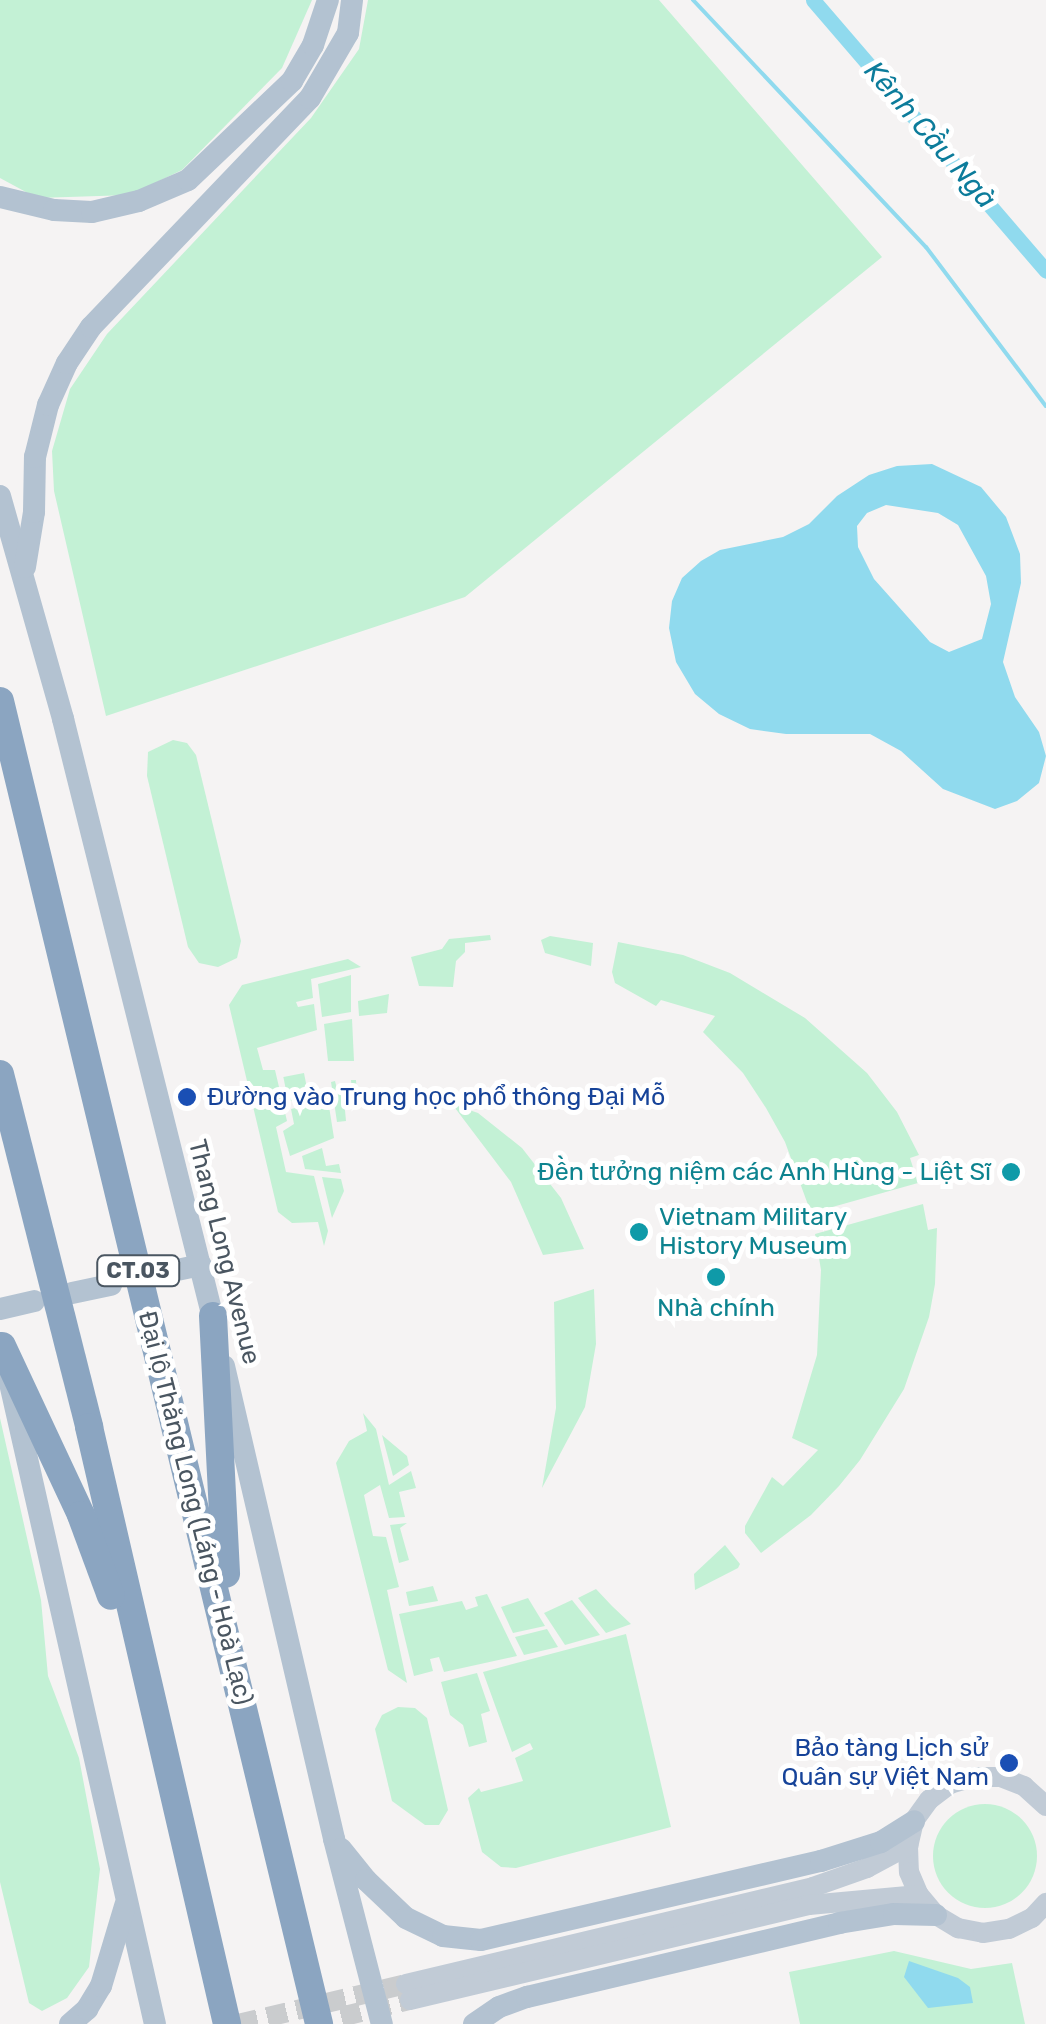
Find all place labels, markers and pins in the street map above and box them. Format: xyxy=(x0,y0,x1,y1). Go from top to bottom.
place label: Đường vào Trung học phổ thông Đại Mỗ xyxy=(207,1082,667,1112)
marker: Đường vào Trung học phổ thông Đại Mỗ xyxy=(176,1086,198,1108)
place label: Đền tưởng niệm các Anh Hùng - Liệt Sĩ xyxy=(536,1157,991,1187)
marker: Đền tưởng niệm các Anh Hùng - Liệt Sĩ xyxy=(1000,1161,1022,1183)
place label: Vietnam Military History Museum xyxy=(659,1203,848,1262)
marker: Vietnam Military History Museum xyxy=(628,1221,650,1243)
marker: Nhà chính xyxy=(705,1266,727,1288)
place label: Nhà chính xyxy=(657,1293,775,1323)
place label: Bảo tàng Lịch sử Quân sự Việt Nam xyxy=(781,1734,989,1793)
marker: Bảo tàng Lịch sử Quân sự Việt Nam xyxy=(998,1752,1020,1774)

